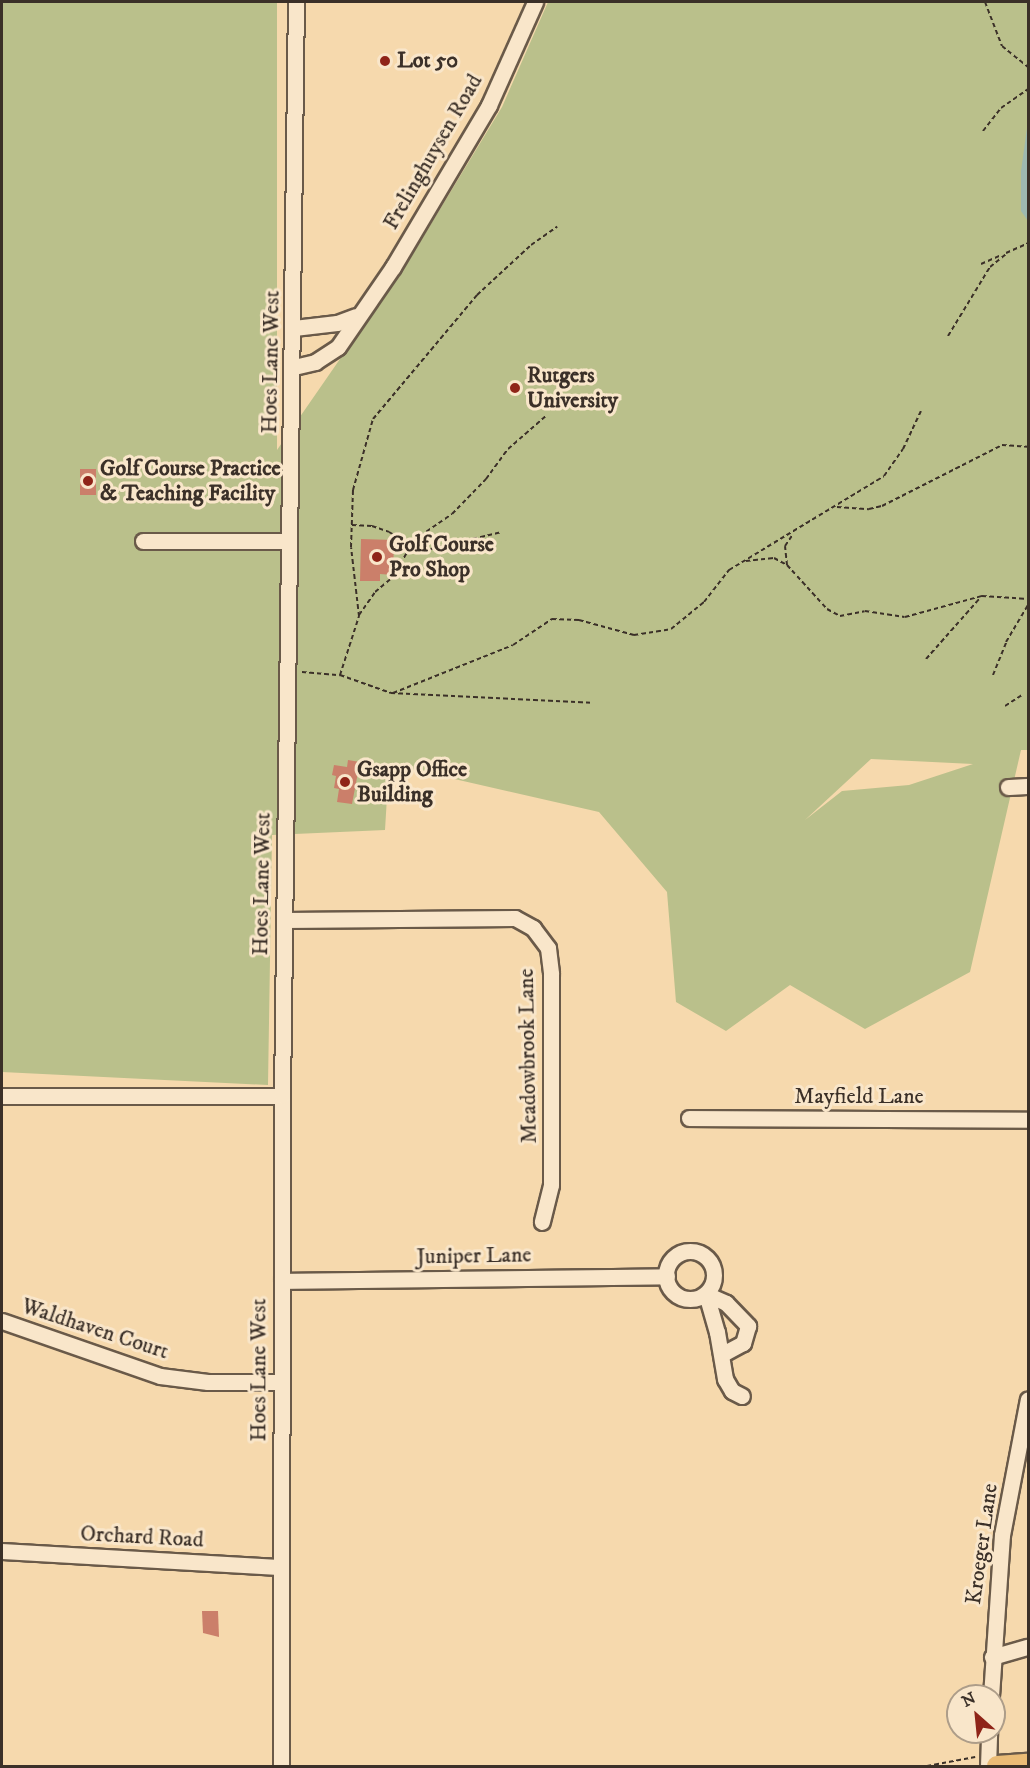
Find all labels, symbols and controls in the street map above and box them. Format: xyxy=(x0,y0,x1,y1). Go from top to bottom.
place label: Lot 50 xyxy=(397,48,458,74)
marker: Lot 50 xyxy=(378,54,392,68)
street label: Frelinghuysen Road xyxy=(378,70,488,234)
street label: Hoes Lane West xyxy=(257,290,285,434)
place label: Rutgers University xyxy=(527,362,618,414)
marker: Rutgers University xyxy=(508,381,522,395)
place label: Golf Course Practice & Teaching Facility xyxy=(100,455,281,506)
marker: Golf Course Practice & Teaching Facility xyxy=(81,474,95,488)
place label: Golf Course Pro Shop xyxy=(389,531,494,582)
marker: Golf Course Pro Shop xyxy=(370,550,384,564)
place label: Gsapp Office Building xyxy=(357,756,467,807)
marker: Gsapp Office Building xyxy=(338,775,352,789)
street label: Hoes Lane West xyxy=(248,812,276,956)
street label: Meadowbrook Lane xyxy=(513,968,543,1144)
street label: Mayfield Lane xyxy=(794,1084,924,1110)
street label: Juniper Lane xyxy=(416,1242,532,1270)
street label: Waldhaven Court xyxy=(18,1293,172,1365)
street label: Hoes Lane West xyxy=(246,1298,272,1442)
street label: Kroeger Lane xyxy=(960,1482,1004,1606)
street label: Orchard Road xyxy=(80,1521,204,1553)
north arrow xyxy=(946,1684,1006,1744)
text: N xyxy=(958,1688,979,1712)

